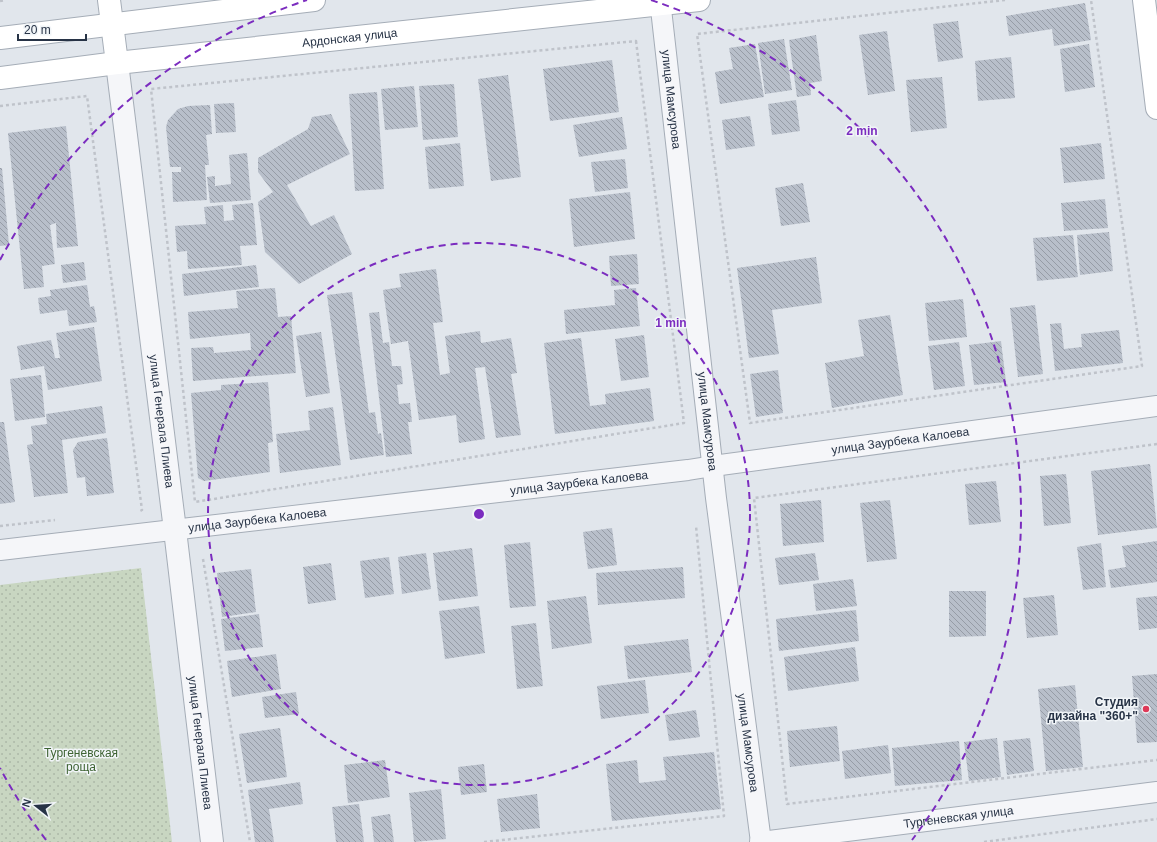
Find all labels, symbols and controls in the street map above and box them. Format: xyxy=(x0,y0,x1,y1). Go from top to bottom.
scale bar xyxy=(18,16,86,42)
text: 20 m xyxy=(24,23,51,37)
street label: Ардонская улица xyxy=(301,26,398,50)
street label: улица Мамсурова xyxy=(659,49,684,150)
text: 2 min xyxy=(846,124,878,138)
text: 1 min xyxy=(655,316,687,330)
street label: улица Генерала Плиева xyxy=(146,354,177,489)
street label: улица Мамсурова xyxy=(695,371,720,472)
street label: улица Заурбека Калоева xyxy=(831,424,970,457)
street label: улица Заурбека Калоева xyxy=(509,468,649,498)
street label: улица Заурбека Калоева xyxy=(187,505,327,535)
centre of rings xyxy=(472,507,486,521)
street label: улица Генерала Плиева xyxy=(185,675,215,811)
street label: улица Мамсурова xyxy=(735,692,761,793)
place label: Студия дизайна "360+" xyxy=(1047,695,1138,723)
marker: Студия дизайна "360+" xyxy=(1141,704,1151,714)
park label: Тургеневская роща xyxy=(44,746,118,774)
north arrow xyxy=(16,786,56,826)
text: N xyxy=(20,797,33,809)
street label: Тургеневская улица xyxy=(903,803,1015,831)

